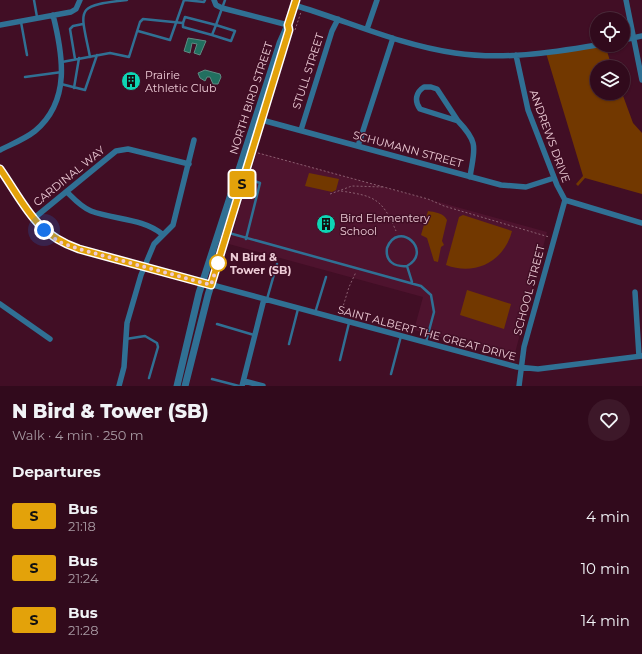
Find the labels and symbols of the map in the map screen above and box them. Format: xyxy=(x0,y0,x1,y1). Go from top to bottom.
street label: STULL STREET xyxy=(289,30,327,111)
street label: NORTH BIRD STREET xyxy=(226,39,276,156)
place label: Prairie Athletic Club xyxy=(145,68,216,95)
building icon: Prairie Athletic Club xyxy=(120,70,142,92)
street label: ANDREWS DRIVE xyxy=(527,88,573,184)
street label: SCHUMANN STREET xyxy=(351,128,465,171)
street label: CARDINAL WAY xyxy=(30,143,108,209)
line badge: S xyxy=(229,171,255,197)
place label: Bird Elementery School xyxy=(340,211,430,238)
building icon: Bird Elementery School xyxy=(315,213,337,235)
your location xyxy=(34,220,54,240)
street label: SCHOOL STREET xyxy=(510,242,548,337)
place label: N Bird & Tower (SB) xyxy=(230,250,292,277)
marker: N Bird & Tower (SB) xyxy=(209,254,227,272)
street label: SAINT ALBERT THE GREAT DRIVE xyxy=(336,302,518,364)

